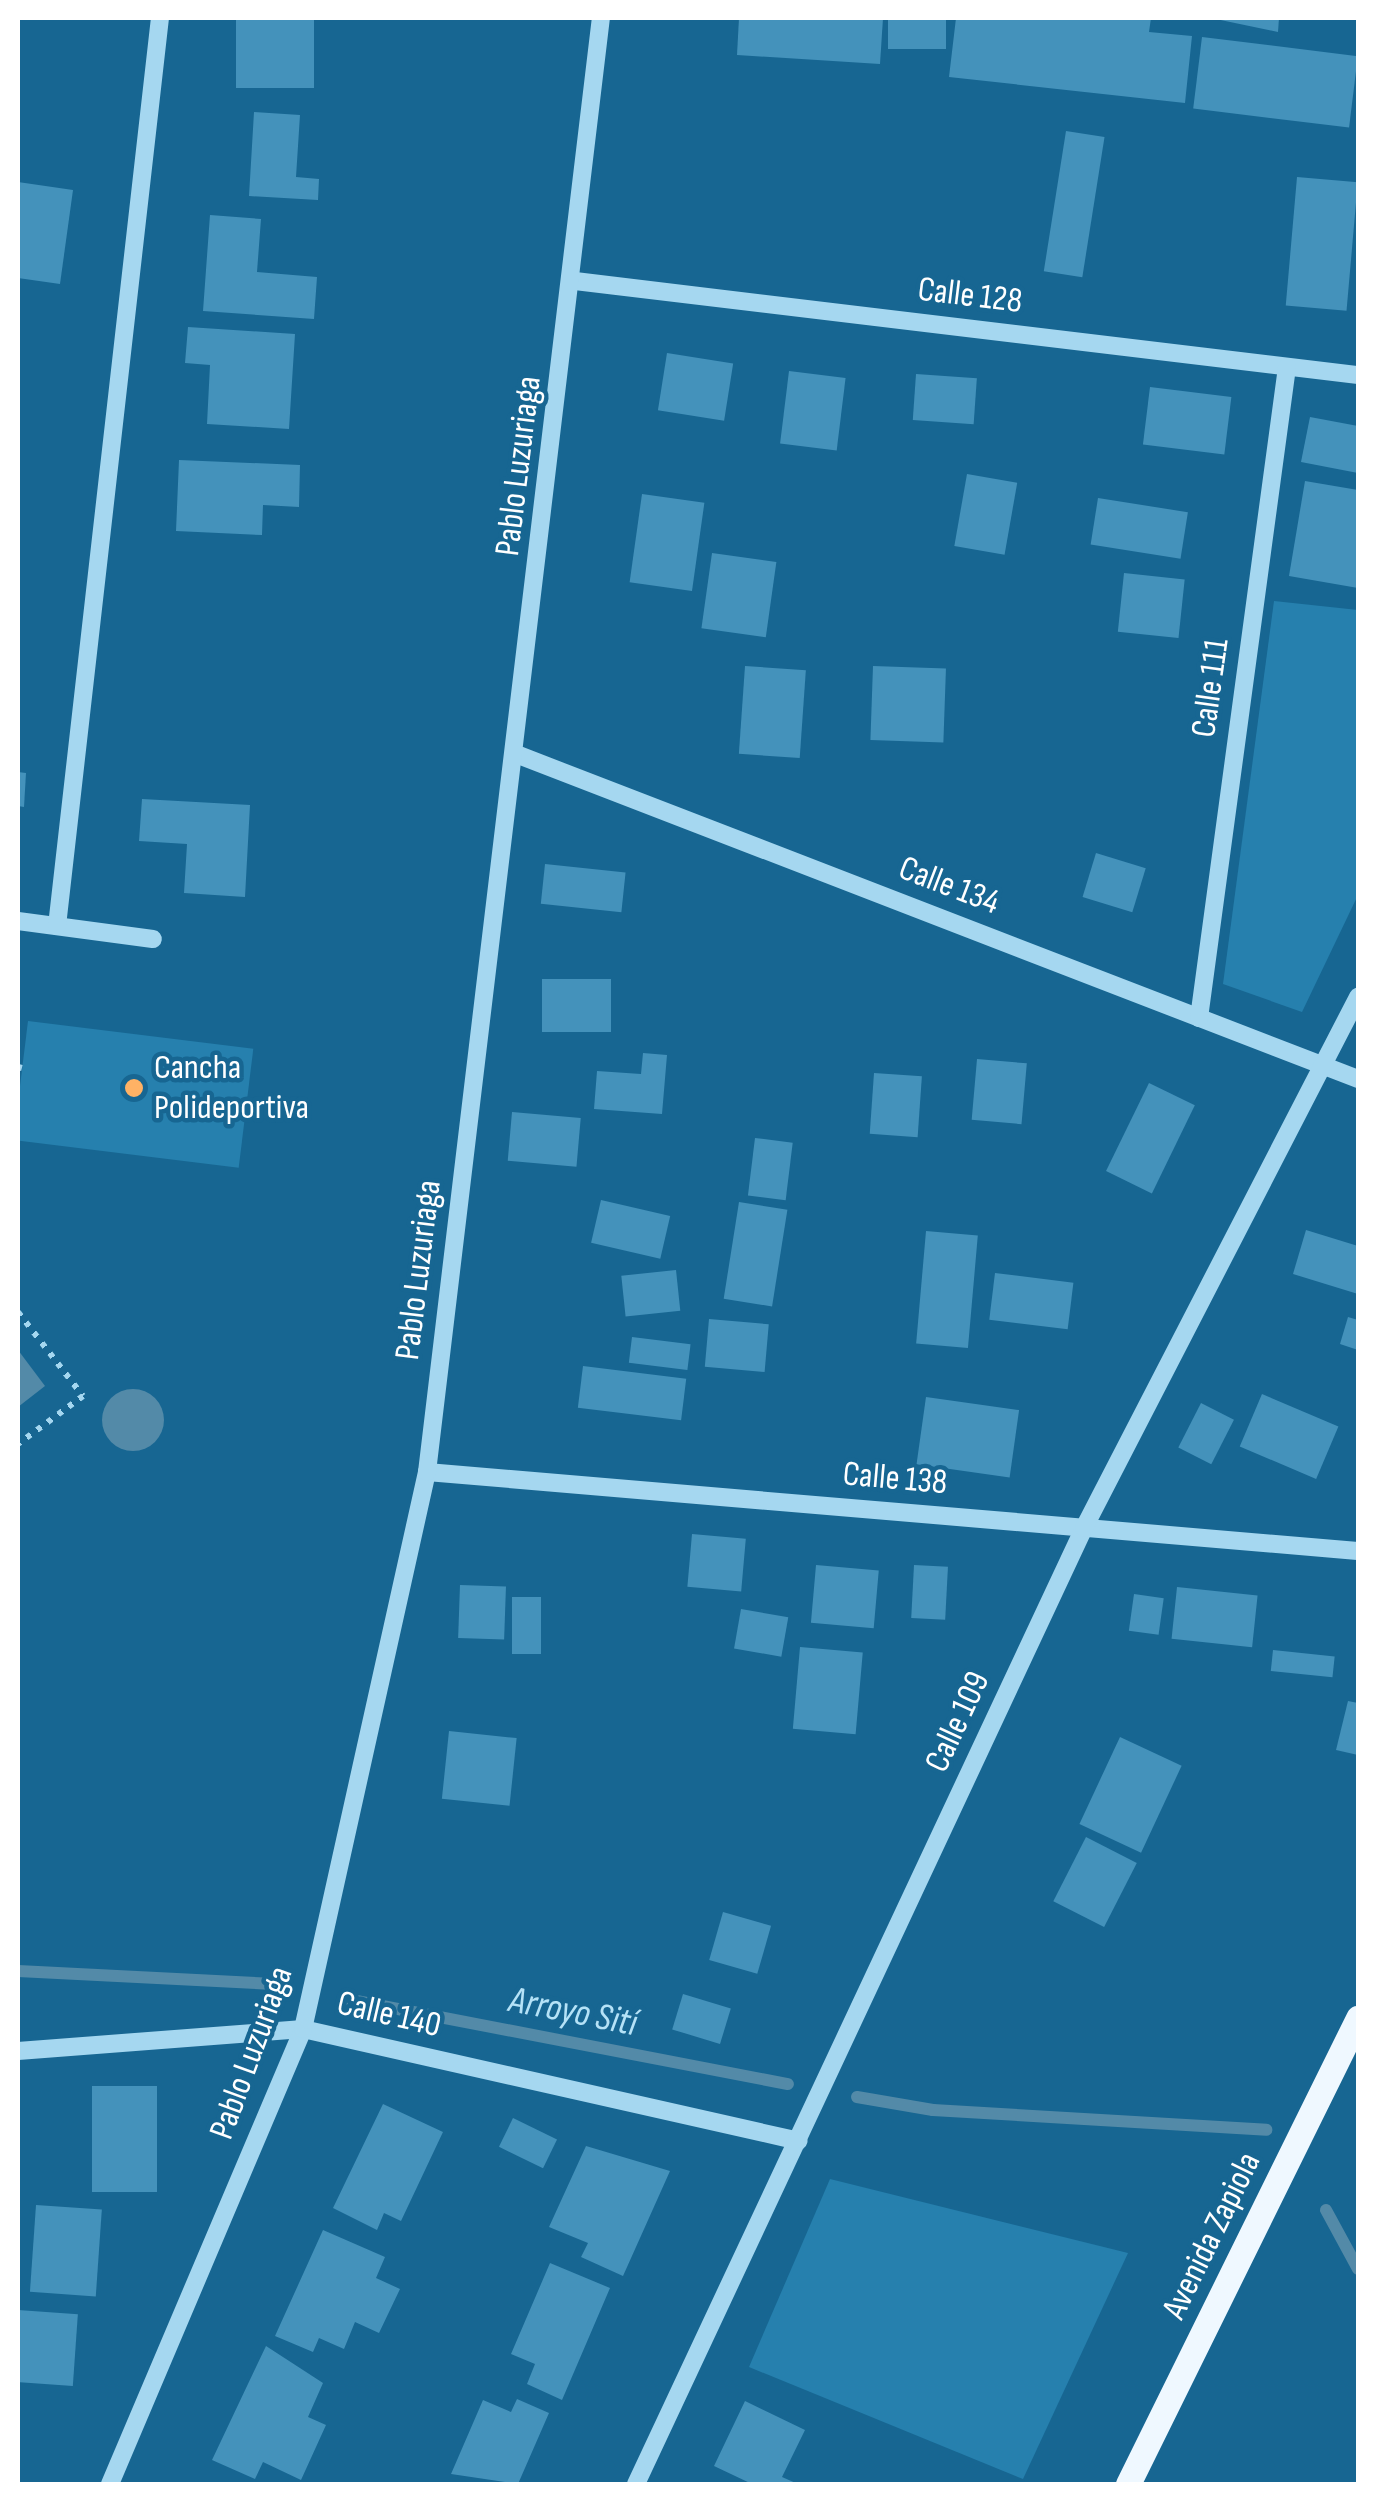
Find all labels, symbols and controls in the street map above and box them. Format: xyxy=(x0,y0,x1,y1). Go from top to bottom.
street label: Calle 128 xyxy=(915,269,1025,323)
street label: Pablo Luzuriaga xyxy=(487,374,551,558)
street label: Calle 111 xyxy=(1183,636,1239,740)
street label: Calle 134 xyxy=(893,848,1005,924)
place label: Cancha Polideportiva xyxy=(154,1047,309,1129)
marker: Cancha Polideportiva xyxy=(123,1077,145,1099)
street label: Pablo Luzuriaga xyxy=(387,1178,451,1362)
street label: Calle 138 xyxy=(841,1454,949,1504)
street label: Calle 109 xyxy=(917,1665,999,1779)
street label: Pablo Luzuriaga xyxy=(201,1961,303,2145)
water label: Arroyo Sití xyxy=(505,1977,641,2047)
street label: Calle 140 xyxy=(333,1983,445,2047)
street label: Avenida Zapiola xyxy=(1154,2146,1270,2326)

